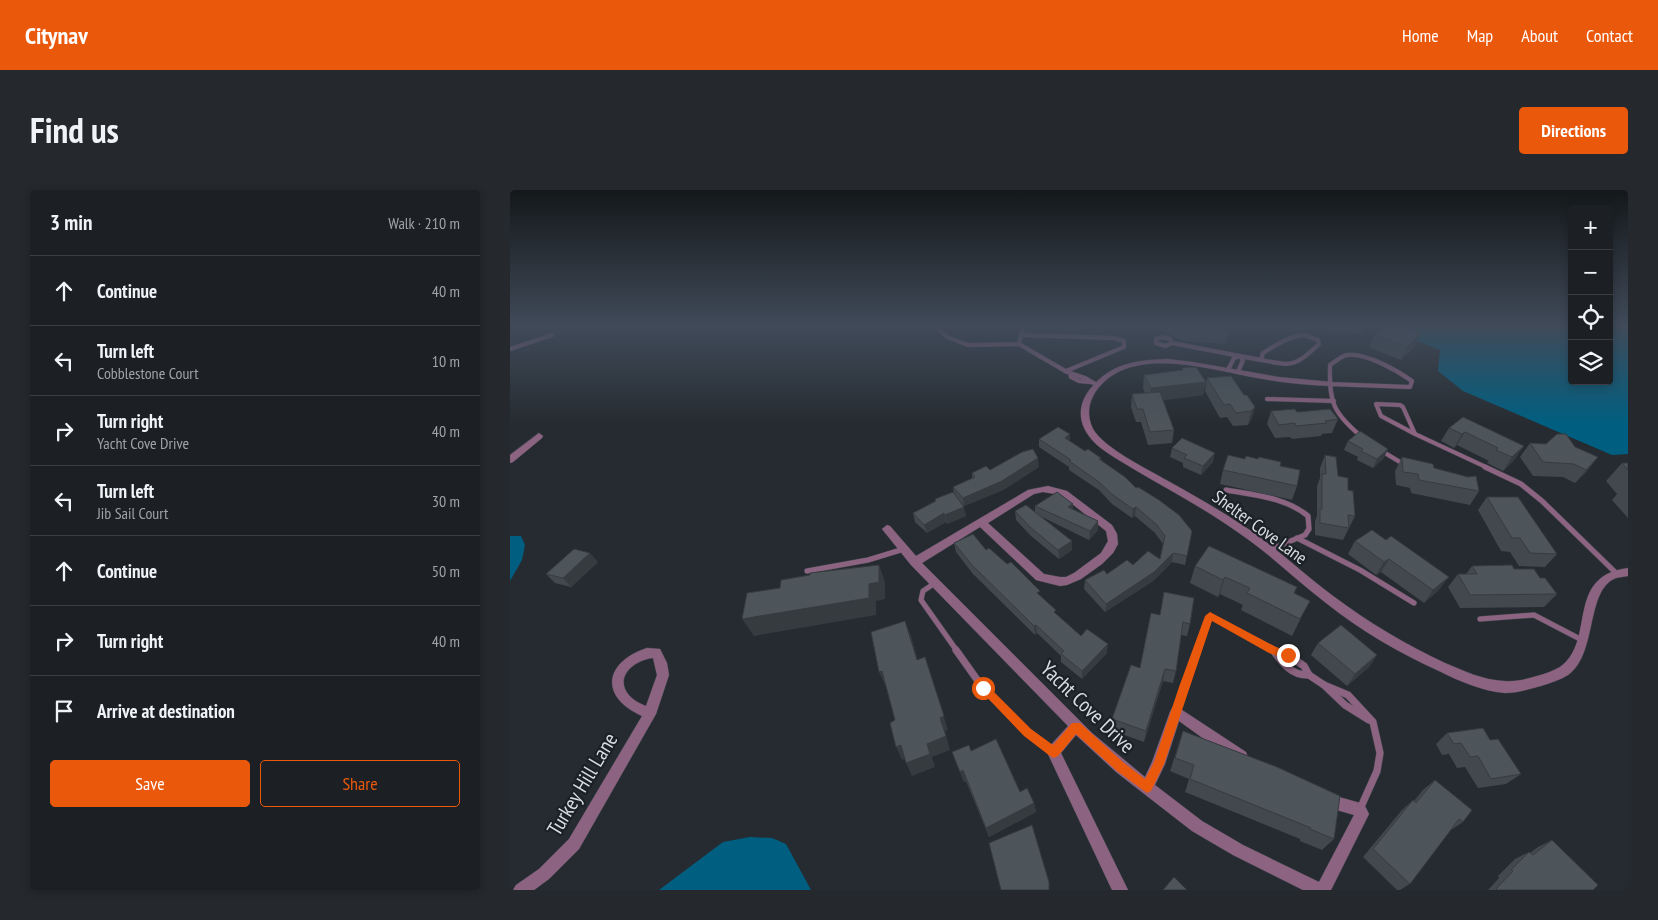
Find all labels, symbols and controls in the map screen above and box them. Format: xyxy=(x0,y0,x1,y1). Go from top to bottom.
text: Citynav xyxy=(25,20,88,51)
text: Home xyxy=(1402,24,1439,47)
text: Map xyxy=(1467,24,1493,47)
text: About xyxy=(1521,24,1558,47)
text: Contact xyxy=(1586,24,1633,47)
text: Find us xyxy=(30,107,119,153)
button: Directions xyxy=(1519,107,1628,154)
map controls xyxy=(1568,205,1613,385)
button: + xyxy=(1568,205,1613,250)
text: 3 min xyxy=(50,209,92,236)
text: Walk · 210 m xyxy=(388,213,460,233)
button: − xyxy=(1568,250,1613,295)
icon: ahead xyxy=(50,277,78,305)
text: Continue xyxy=(97,279,157,303)
text: 40 m xyxy=(432,281,460,301)
button: locate xyxy=(1568,295,1613,340)
text: Turn left xyxy=(97,339,154,363)
button: layers xyxy=(1568,340,1613,385)
icon: left xyxy=(50,347,78,375)
text: 10 m xyxy=(432,351,460,371)
text: Cobblestone Court xyxy=(97,363,199,383)
text: Turn right xyxy=(97,409,163,433)
icon: right xyxy=(50,417,78,445)
text: 40 m xyxy=(432,421,460,441)
text: Yacht Cove Drive xyxy=(97,433,189,453)
text: Turn left xyxy=(97,479,154,503)
street label: Shelter Cove Lane xyxy=(1208,485,1312,569)
icon: left xyxy=(50,487,78,515)
text: 30 m xyxy=(432,491,460,511)
text: Jib Sail Court xyxy=(97,503,168,523)
icon: ahead xyxy=(50,557,78,585)
text: Continue xyxy=(97,559,157,583)
text: 50 m xyxy=(432,561,460,581)
icon: right xyxy=(50,627,78,655)
text: Turn right xyxy=(97,629,163,653)
text: 40 m xyxy=(432,631,460,651)
route end xyxy=(1277,644,1300,667)
street label: Yacht Cove Drive xyxy=(1035,655,1141,759)
route start xyxy=(972,677,995,700)
icon: arrive xyxy=(50,697,78,725)
text: Arrive at destination xyxy=(97,699,235,723)
street label: Turkey Hill Lane xyxy=(541,728,623,840)
button: Save xyxy=(50,760,250,807)
button: Share xyxy=(260,760,460,807)

